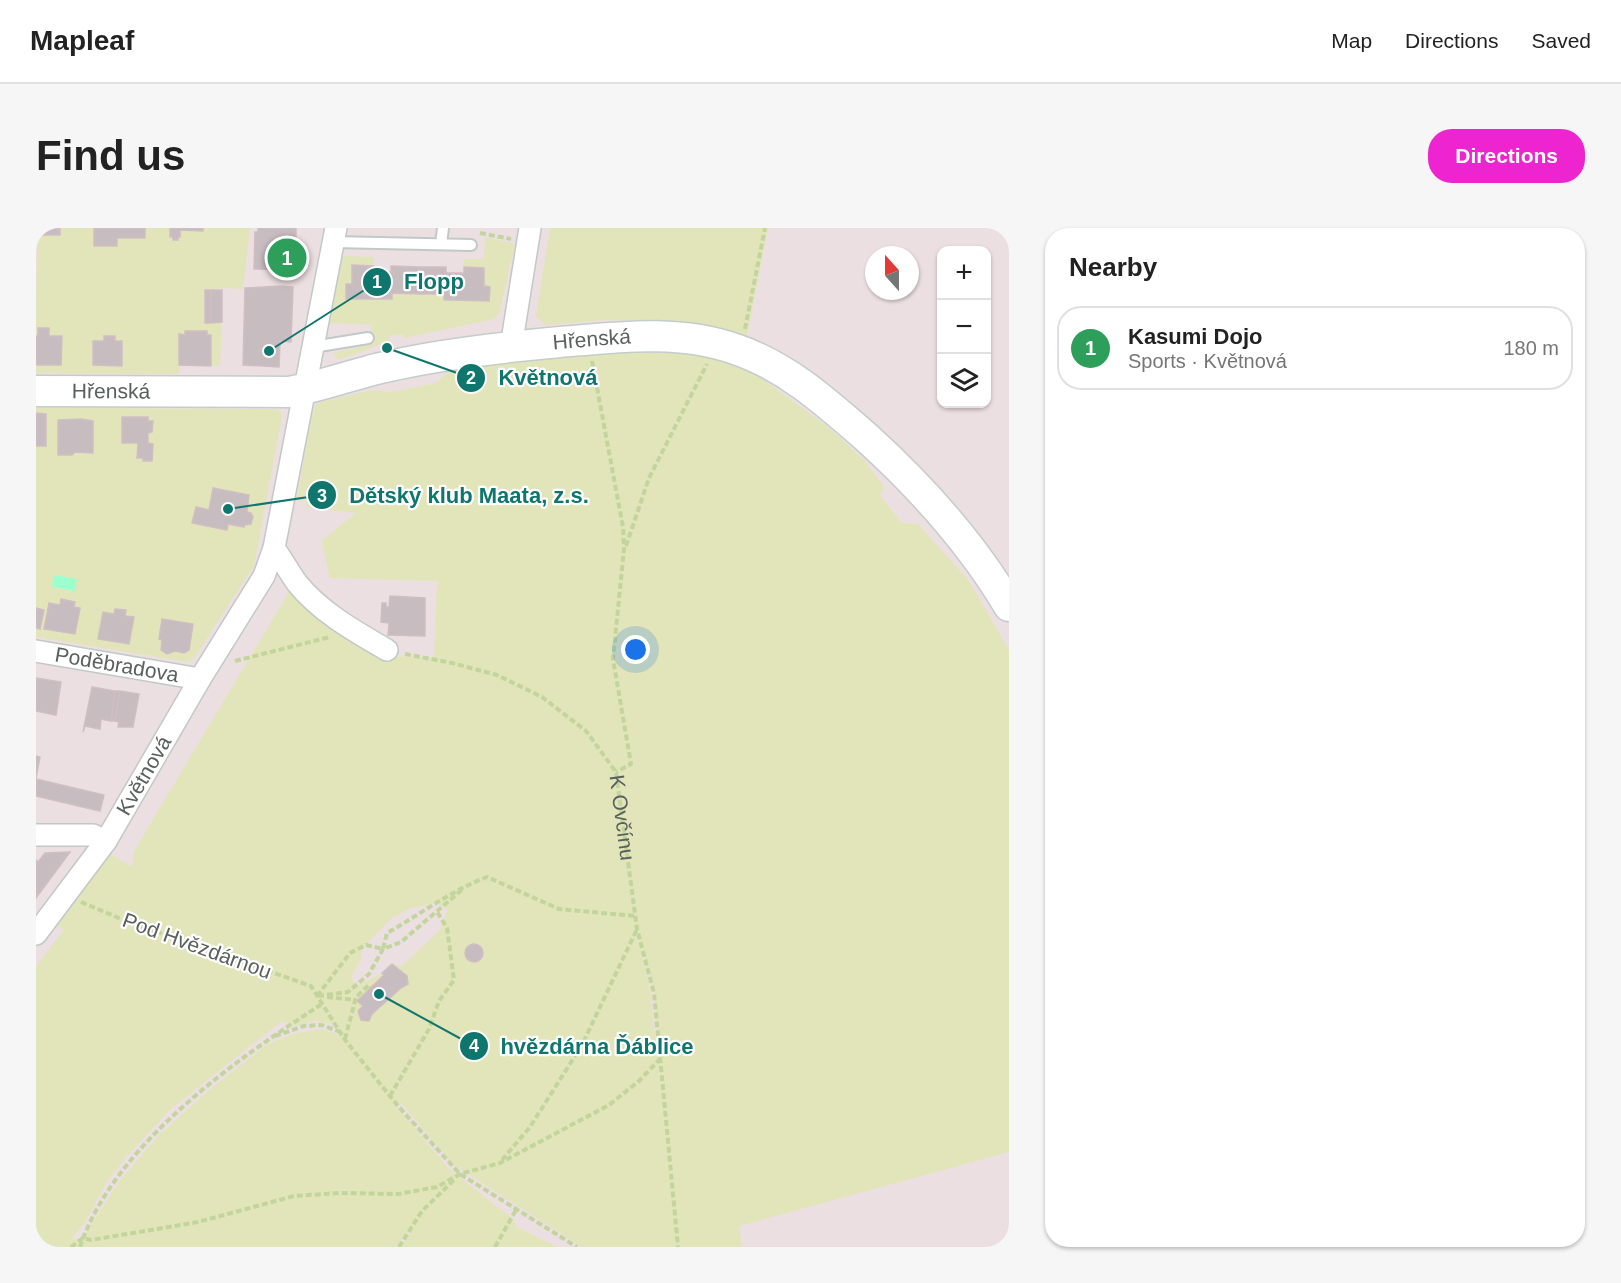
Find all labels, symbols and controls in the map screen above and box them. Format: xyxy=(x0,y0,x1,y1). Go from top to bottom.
text: Mapleaf xyxy=(30,25,134,56)
text: Map xyxy=(1331,29,1372,52)
text: Directions xyxy=(1405,29,1498,52)
text: Saved xyxy=(1531,29,1591,52)
button: Directions xyxy=(1428,129,1585,183)
text: Find us xyxy=(36,132,185,179)
pin: 1 xyxy=(268,236,306,280)
north arrow xyxy=(865,246,919,300)
map controls xyxy=(937,246,991,408)
button: + xyxy=(937,246,991,300)
text: Nearby xyxy=(1069,252,1157,282)
callout: Flopp xyxy=(362,262,476,302)
text: Flopp xyxy=(404,269,464,294)
text: 1 xyxy=(372,272,382,292)
button: − xyxy=(937,300,991,354)
text: Kasumi Dojo xyxy=(1128,324,1262,349)
street label: Hřenská xyxy=(552,325,632,354)
text: 1 xyxy=(1085,337,1096,359)
text: 180 m xyxy=(1503,337,1559,359)
text: Sports · Květnová xyxy=(1128,350,1287,372)
button: layers xyxy=(937,354,991,408)
callout: Květnová xyxy=(456,358,609,398)
text: Květnová xyxy=(498,365,598,390)
text: 2 xyxy=(466,368,476,388)
street label: Hřenská xyxy=(72,379,150,402)
callout: Dětský klub Maata, z.s. xyxy=(307,475,601,515)
text: Dětský klub Maata, z.s. xyxy=(349,483,589,508)
text: 3 xyxy=(317,486,327,506)
your location xyxy=(621,635,650,664)
street label: Poděbradova xyxy=(53,642,181,686)
street label: Květnová xyxy=(112,731,176,819)
street label: K Ovčínu xyxy=(605,773,640,862)
street label: Pod Hvězdárnou xyxy=(120,908,275,983)
callout: hvězdárna Ďáblice xyxy=(459,1026,706,1066)
text: hvězdárna Ďáblice xyxy=(500,1034,694,1059)
text: 4 xyxy=(469,1036,479,1056)

